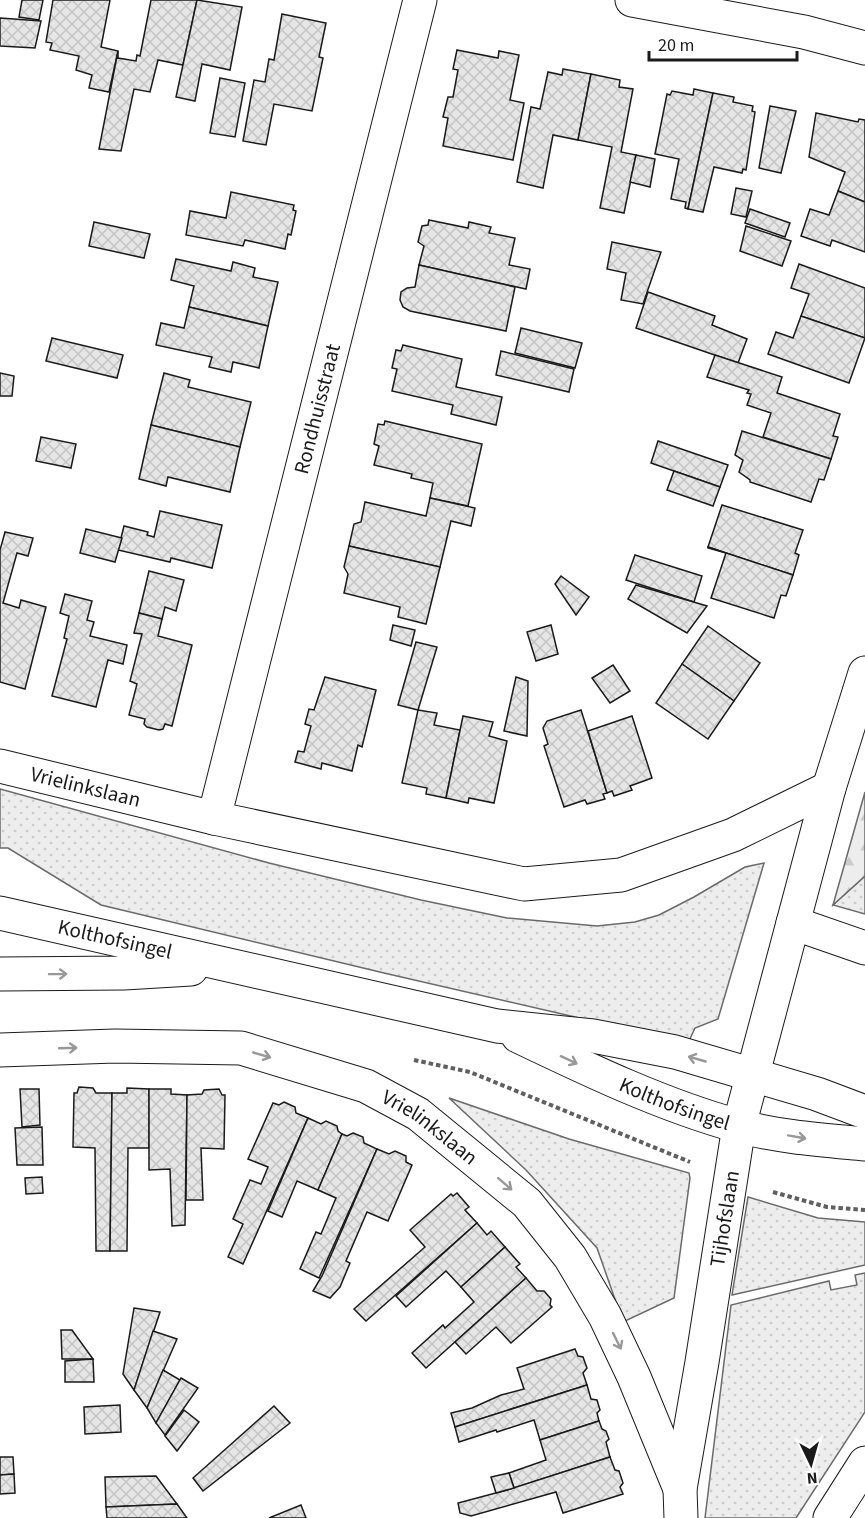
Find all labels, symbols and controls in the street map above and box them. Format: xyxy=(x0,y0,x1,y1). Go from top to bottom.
scale bar xyxy=(649,24,798,62)
text: 20 m xyxy=(658,33,694,58)
street label: Rondhuisstraat xyxy=(286,340,348,477)
street label: Vrielinkslaan xyxy=(27,759,144,815)
street label: Kolthofsingel xyxy=(55,912,175,967)
one-way arrow xyxy=(48,968,68,979)
one-way arrow xyxy=(58,1042,78,1054)
one-way arrow xyxy=(253,1050,272,1061)
one-way arrow xyxy=(688,1053,707,1064)
one-way arrow xyxy=(560,1055,578,1067)
street label: Kolthofsingel xyxy=(615,1070,734,1138)
street label: Vrielinkslaan xyxy=(376,1082,484,1172)
one-way arrow xyxy=(786,1132,806,1143)
street label: Tijhofslaan xyxy=(702,1168,747,1269)
one-way arrow xyxy=(497,1177,512,1191)
one-way arrow xyxy=(612,1332,624,1350)
north arrow xyxy=(781,1434,841,1494)
text: N xyxy=(806,1467,818,1489)

